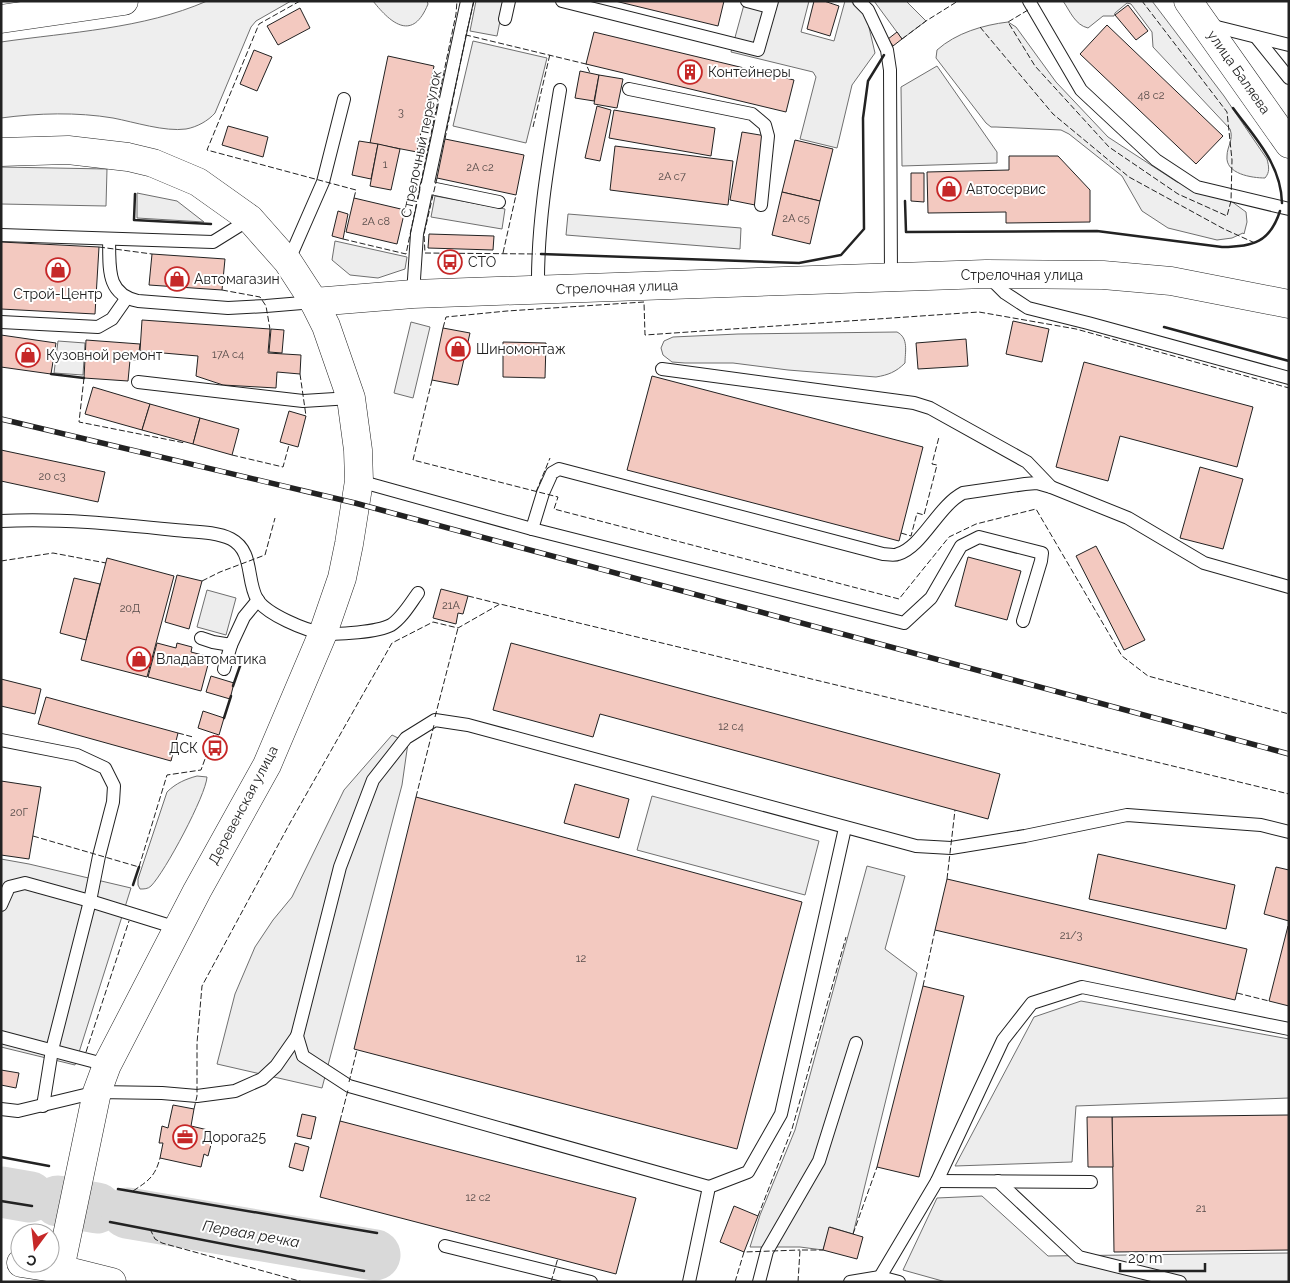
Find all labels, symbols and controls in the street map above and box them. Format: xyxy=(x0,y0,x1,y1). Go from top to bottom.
street label: улица Баляева xyxy=(1204,27,1274,117)
building icon: Контейнеры xyxy=(677,59,703,85)
place label: Контейнеры xyxy=(708,64,791,80)
street label: Стрелочный переулок xyxy=(398,69,444,219)
house number: 48 с2 xyxy=(1137,89,1165,102)
house number: 3 xyxy=(398,106,404,119)
house number: 1 xyxy=(383,158,388,171)
house number: 2А с2 xyxy=(466,161,494,174)
house number: 2А с7 xyxy=(658,170,686,183)
shop icon: Автосервис xyxy=(936,176,962,202)
place label: Автосервис xyxy=(966,181,1046,197)
house number: 2А с5 xyxy=(782,212,810,225)
house number: 2А с8 xyxy=(362,215,390,228)
bus stop icon: СТО xyxy=(437,249,463,275)
place label: СТО xyxy=(468,254,496,270)
shop icon: Строй-Центр xyxy=(45,257,71,283)
shop icon: Автомагазин xyxy=(164,266,190,292)
street label: Стрелочная улица xyxy=(961,267,1083,283)
place label: Автомагазин xyxy=(194,271,280,287)
street label: Стрелочная улица xyxy=(556,277,678,297)
place label: Строй-Центр xyxy=(13,286,103,302)
shop icon: Шиномонтаж xyxy=(445,336,471,362)
place label: Шиномонтаж xyxy=(476,341,566,357)
shop icon: Кузовной ремонт xyxy=(15,342,41,368)
place label: Кузовной ремонт xyxy=(46,347,163,363)
house number: 17А с4 xyxy=(212,348,244,361)
house number: 20 с3 xyxy=(38,470,66,483)
house number: 21А xyxy=(442,599,461,612)
house number: 20Д xyxy=(120,602,140,615)
shop icon: Владавтоматика xyxy=(126,646,152,672)
place label: Владавтоматика xyxy=(156,651,266,667)
house number: 12 с4 xyxy=(718,720,744,733)
bus stop icon: ДСК xyxy=(202,735,228,761)
place label: ДСК xyxy=(169,740,198,756)
street label: Деревенская улица xyxy=(205,743,281,867)
house number: 20Г xyxy=(10,806,28,819)
house number: 21/3 xyxy=(1060,929,1082,942)
house number: 12 xyxy=(576,952,586,965)
office icon: Дорога25 xyxy=(172,1124,198,1150)
place label: Дорога25 xyxy=(202,1129,266,1145)
house number: 12 с2 xyxy=(465,1191,491,1204)
house number: 21 xyxy=(1196,1202,1207,1215)
water label: Первая речка xyxy=(201,1217,301,1251)
north arrow xyxy=(10,1223,60,1273)
scale bar xyxy=(1120,1240,1205,1272)
text: 20 m xyxy=(1128,1249,1163,1267)
text: С xyxy=(25,1251,38,1270)

